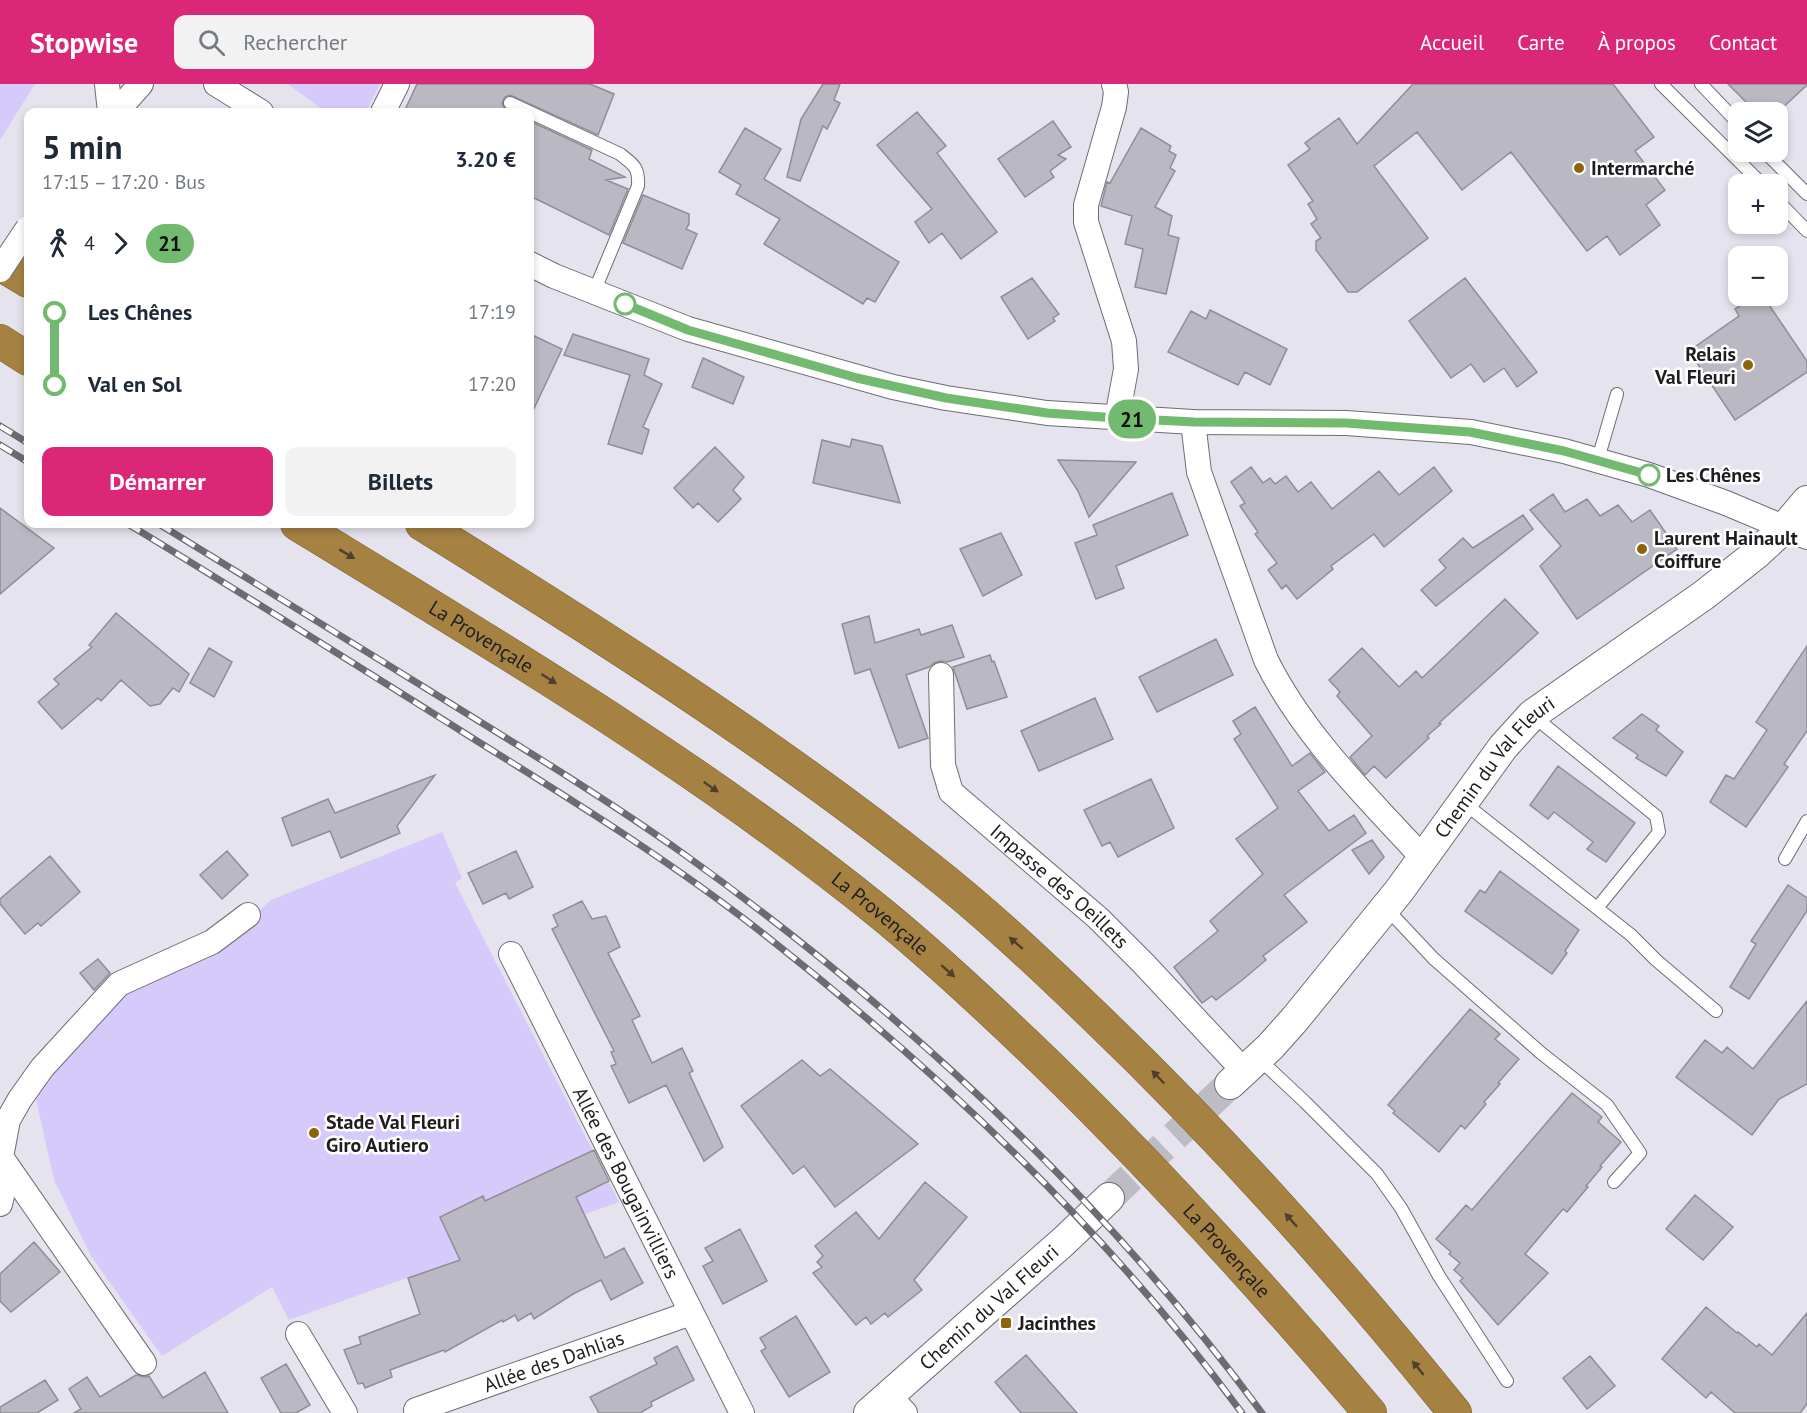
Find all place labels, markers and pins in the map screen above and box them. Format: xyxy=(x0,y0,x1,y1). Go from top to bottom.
place label: Intermarché xyxy=(1591,155,1694,181)
marker: Intermarché xyxy=(1572,161,1586,175)
unlabelled marker xyxy=(614,293,636,315)
place label: Relais Val Fleuri xyxy=(1654,341,1736,390)
marker: Relais Val Fleuri xyxy=(1741,358,1755,372)
place label: Les Chênes xyxy=(1666,462,1761,488)
marker: Les Chênes xyxy=(1638,464,1660,486)
place label: Laurent Hainault Coiffure xyxy=(1654,525,1798,574)
marker: Laurent Hainault Coiffure xyxy=(1635,542,1649,556)
place label: Stade Val Fleuri Giro Autiero xyxy=(326,1109,460,1158)
marker: Stade Val Fleuri Giro Autiero xyxy=(307,1126,321,1140)
place label: Jacinthes xyxy=(1017,1310,1096,1336)
marker: Jacinthes xyxy=(999,1316,1013,1330)

